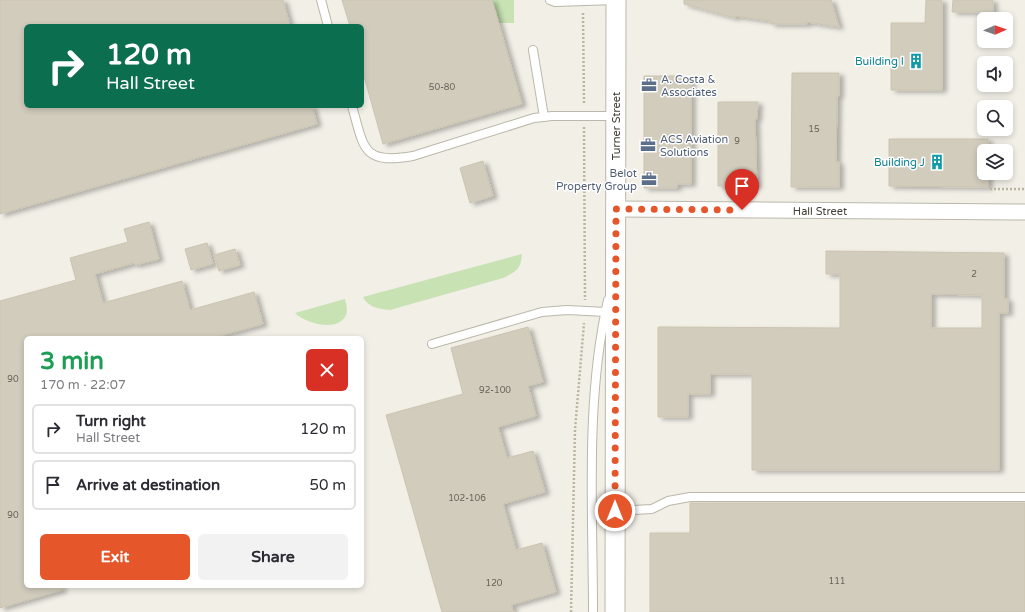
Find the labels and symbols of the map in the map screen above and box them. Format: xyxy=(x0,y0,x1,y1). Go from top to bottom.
north arrow xyxy=(977,12,1013,48)
building icon: Building I xyxy=(907,52,925,70)
place label: Building I xyxy=(855,55,904,68)
place label: A. Costa & Associates xyxy=(661,73,717,99)
office icon: A. Costa & Associates xyxy=(640,76,658,94)
house number: 50-80 xyxy=(429,82,455,93)
street label: Turner Street xyxy=(610,92,623,160)
house number: 15 xyxy=(808,124,820,135)
place label: ACS Aviation Solutions xyxy=(660,133,728,159)
office icon: ACS Aviation Solutions xyxy=(639,136,657,154)
house number: 9 xyxy=(734,136,740,147)
building icon: Building J xyxy=(928,153,946,171)
place label: Building J xyxy=(874,156,925,169)
place label: Belot Property Group xyxy=(556,167,637,193)
pin xyxy=(725,169,759,210)
office icon: Belot Property Group xyxy=(640,170,658,188)
street label: Hall Street xyxy=(793,205,847,218)
house number: 2 xyxy=(971,269,977,280)
house number: 90 xyxy=(7,374,19,385)
house number: 92-100 xyxy=(479,385,511,396)
position arrow xyxy=(594,490,636,532)
house number: 102-106 xyxy=(448,493,486,504)
house number: 90 xyxy=(7,510,19,521)
house number: 111 xyxy=(829,576,845,587)
house number: 120 xyxy=(486,578,503,589)

